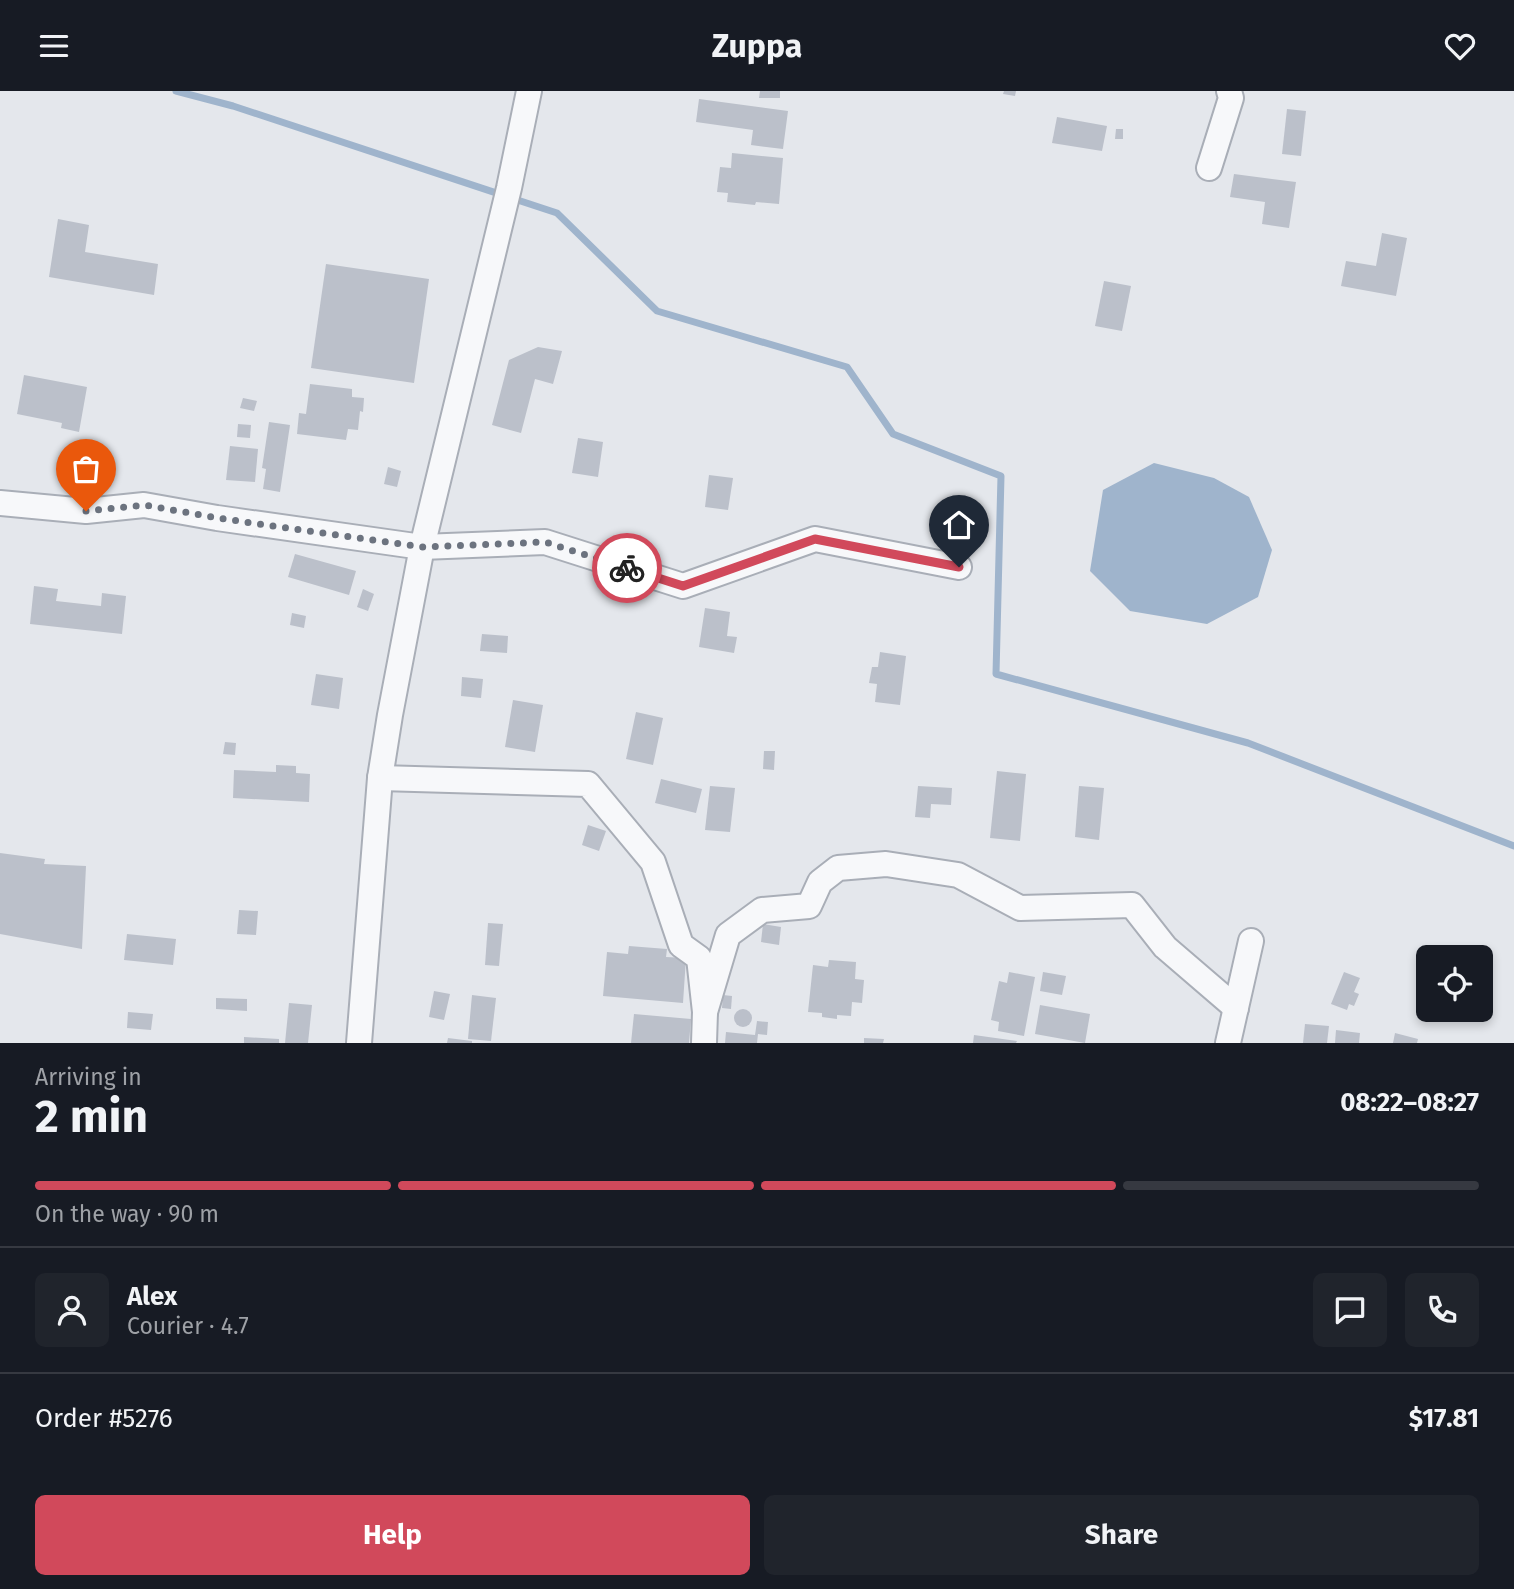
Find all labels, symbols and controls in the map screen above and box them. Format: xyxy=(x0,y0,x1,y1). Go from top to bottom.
icon: menu xyxy=(35,27,73,65)
text: Zuppa xyxy=(712,27,802,65)
icon: heart xyxy=(1441,27,1479,65)
pin xyxy=(56,439,116,511)
icon: bag xyxy=(67,450,105,488)
pin xyxy=(929,495,989,567)
icon: home xyxy=(940,506,978,544)
courier xyxy=(592,533,662,603)
icon: bike xyxy=(608,549,646,587)
map controls xyxy=(1416,945,1493,1022)
button: locate xyxy=(1416,945,1493,1022)
text: Arriving in xyxy=(35,1063,142,1091)
text: 08:22–08:27 xyxy=(1340,1087,1479,1118)
text: 2 min xyxy=(35,1089,148,1144)
text: On the way · 90 m xyxy=(35,1200,219,1228)
button: person xyxy=(35,1273,109,1347)
button: chat xyxy=(1313,1273,1387,1347)
button: phone xyxy=(1405,1273,1479,1347)
text: Alex xyxy=(127,1281,177,1312)
text: Courier · 4.7 xyxy=(127,1312,249,1340)
text: Order #5276 xyxy=(35,1403,173,1434)
text: $17.81 xyxy=(1409,1403,1479,1434)
button: Help xyxy=(35,1495,750,1575)
button: Share xyxy=(764,1495,1479,1575)

